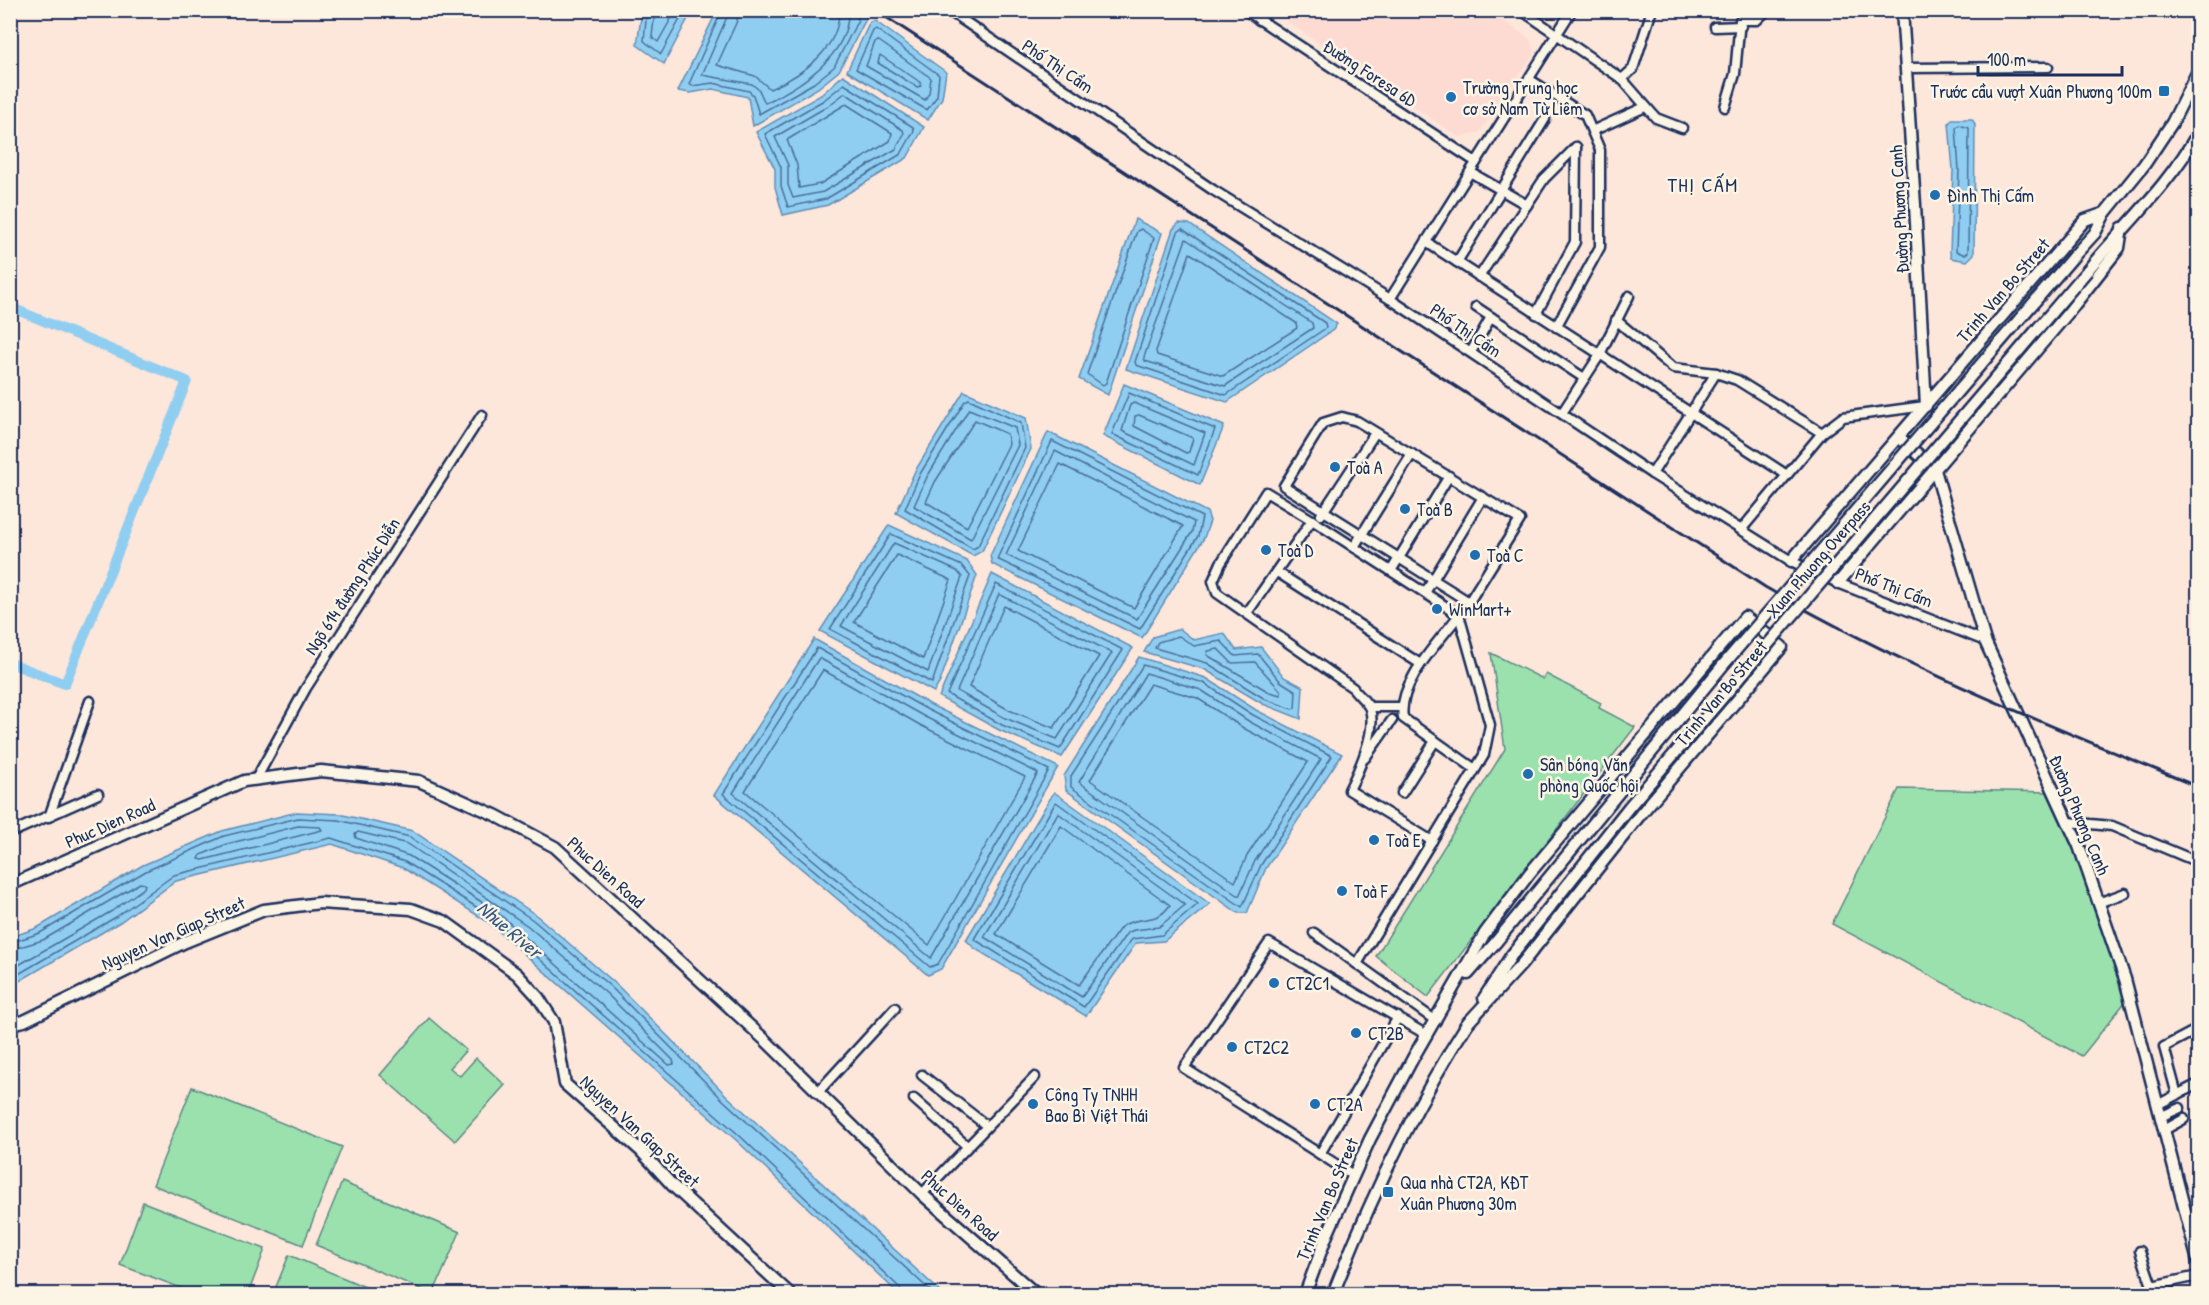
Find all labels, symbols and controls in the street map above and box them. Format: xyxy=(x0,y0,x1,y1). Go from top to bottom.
street label: Phố Thị Cẩm xyxy=(1017,33,1099,99)
street label: Đường Foresa 6D xyxy=(1318,33,1422,113)
scale bar xyxy=(1978,39,2122,77)
text: 100 m xyxy=(1987,47,2026,72)
place label: Trường Trung học cơ sở Nam Từ Liêm xyxy=(1463,75,1583,121)
place label: Trước cầu vượt Xuân Phương 100m xyxy=(1930,79,2152,104)
marker: Trước cầu vượt Xuân Phương 100m xyxy=(2157,84,2171,98)
marker: Trường Trung học cơ sở Nam Từ Liêm xyxy=(1444,90,1458,104)
street label: Đường Phương Canh xyxy=(1883,144,1915,274)
district label: THỊ CẤM xyxy=(1667,171,1739,198)
place label: Đình Thị Cấm xyxy=(1947,183,2034,208)
marker: Đình Thị Cấm xyxy=(1928,188,1942,202)
street label: Trinh Van Bo Street xyxy=(1951,232,2056,348)
street label: Phố Thị Cẩm xyxy=(1425,297,1507,363)
place label: Toà A xyxy=(1347,455,1383,480)
marker: Toà A xyxy=(1328,460,1342,474)
street label: Xuan Phuong Overpass xyxy=(1760,495,1876,623)
place label: Toà B xyxy=(1417,497,1453,522)
marker: Toà B xyxy=(1398,502,1412,516)
street label: Ngõ 614 đường Phúc Diễn xyxy=(298,513,406,659)
place label: Toà D xyxy=(1278,538,1314,563)
marker: Toà D xyxy=(1259,543,1273,557)
place label: Toà C xyxy=(1487,543,1524,568)
marker: Toà C xyxy=(1468,548,1482,562)
street label: Phố Thị Cẩm xyxy=(1852,561,1936,613)
place label: WinMart+ xyxy=(1449,597,1512,622)
marker: WinMart+ xyxy=(1430,602,1444,616)
street label: Trinh Van Bo Street xyxy=(1669,634,1773,751)
street label: Đường Phương Canh xyxy=(2043,751,2117,879)
place label: Sân bóng Văn phòng Quốc hội xyxy=(1540,752,1639,798)
marker: Sân bóng Văn phòng Quốc hội xyxy=(1521,767,1535,781)
street label: Phuc Dien Road xyxy=(61,792,159,854)
place label: Toà E xyxy=(1386,828,1421,853)
street label: Phuc Dien Road xyxy=(562,831,650,913)
marker: Toà E xyxy=(1367,833,1381,847)
place label: Toà F xyxy=(1354,879,1389,904)
marker: Toà F xyxy=(1335,884,1349,898)
street label: Nguyen Van Giap Street xyxy=(97,890,250,976)
water label: Nhue River xyxy=(472,894,550,966)
place label: CT2C1 xyxy=(1286,971,1329,996)
marker: CT2C1 xyxy=(1267,976,1281,990)
place label: CT2B xyxy=(1368,1021,1404,1046)
marker: CT2B xyxy=(1349,1026,1363,1040)
place label: CT2C2 xyxy=(1244,1035,1290,1060)
marker: CT2C2 xyxy=(1225,1040,1239,1054)
street label: Nguyen Van Giap Street xyxy=(575,1069,706,1193)
place label: Công Ty TNHH Bao Bì Việt Thái xyxy=(1045,1082,1149,1128)
place label: CT2A xyxy=(1327,1092,1363,1117)
marker: Công Ty TNHH Bao Bì Việt Thái xyxy=(1026,1097,1040,1111)
marker: CT2A xyxy=(1308,1097,1322,1111)
street label: Trinh Van Bo Street xyxy=(1290,1133,1364,1264)
street label: Phuc Dien Road xyxy=(916,1164,1004,1246)
place label: Qua nhà CT2A, KĐT Xuân Phương 30m xyxy=(1400,1170,1529,1216)
marker: Qua nhà CT2A, KĐT Xuân Phương 30m xyxy=(1381,1185,1395,1199)

